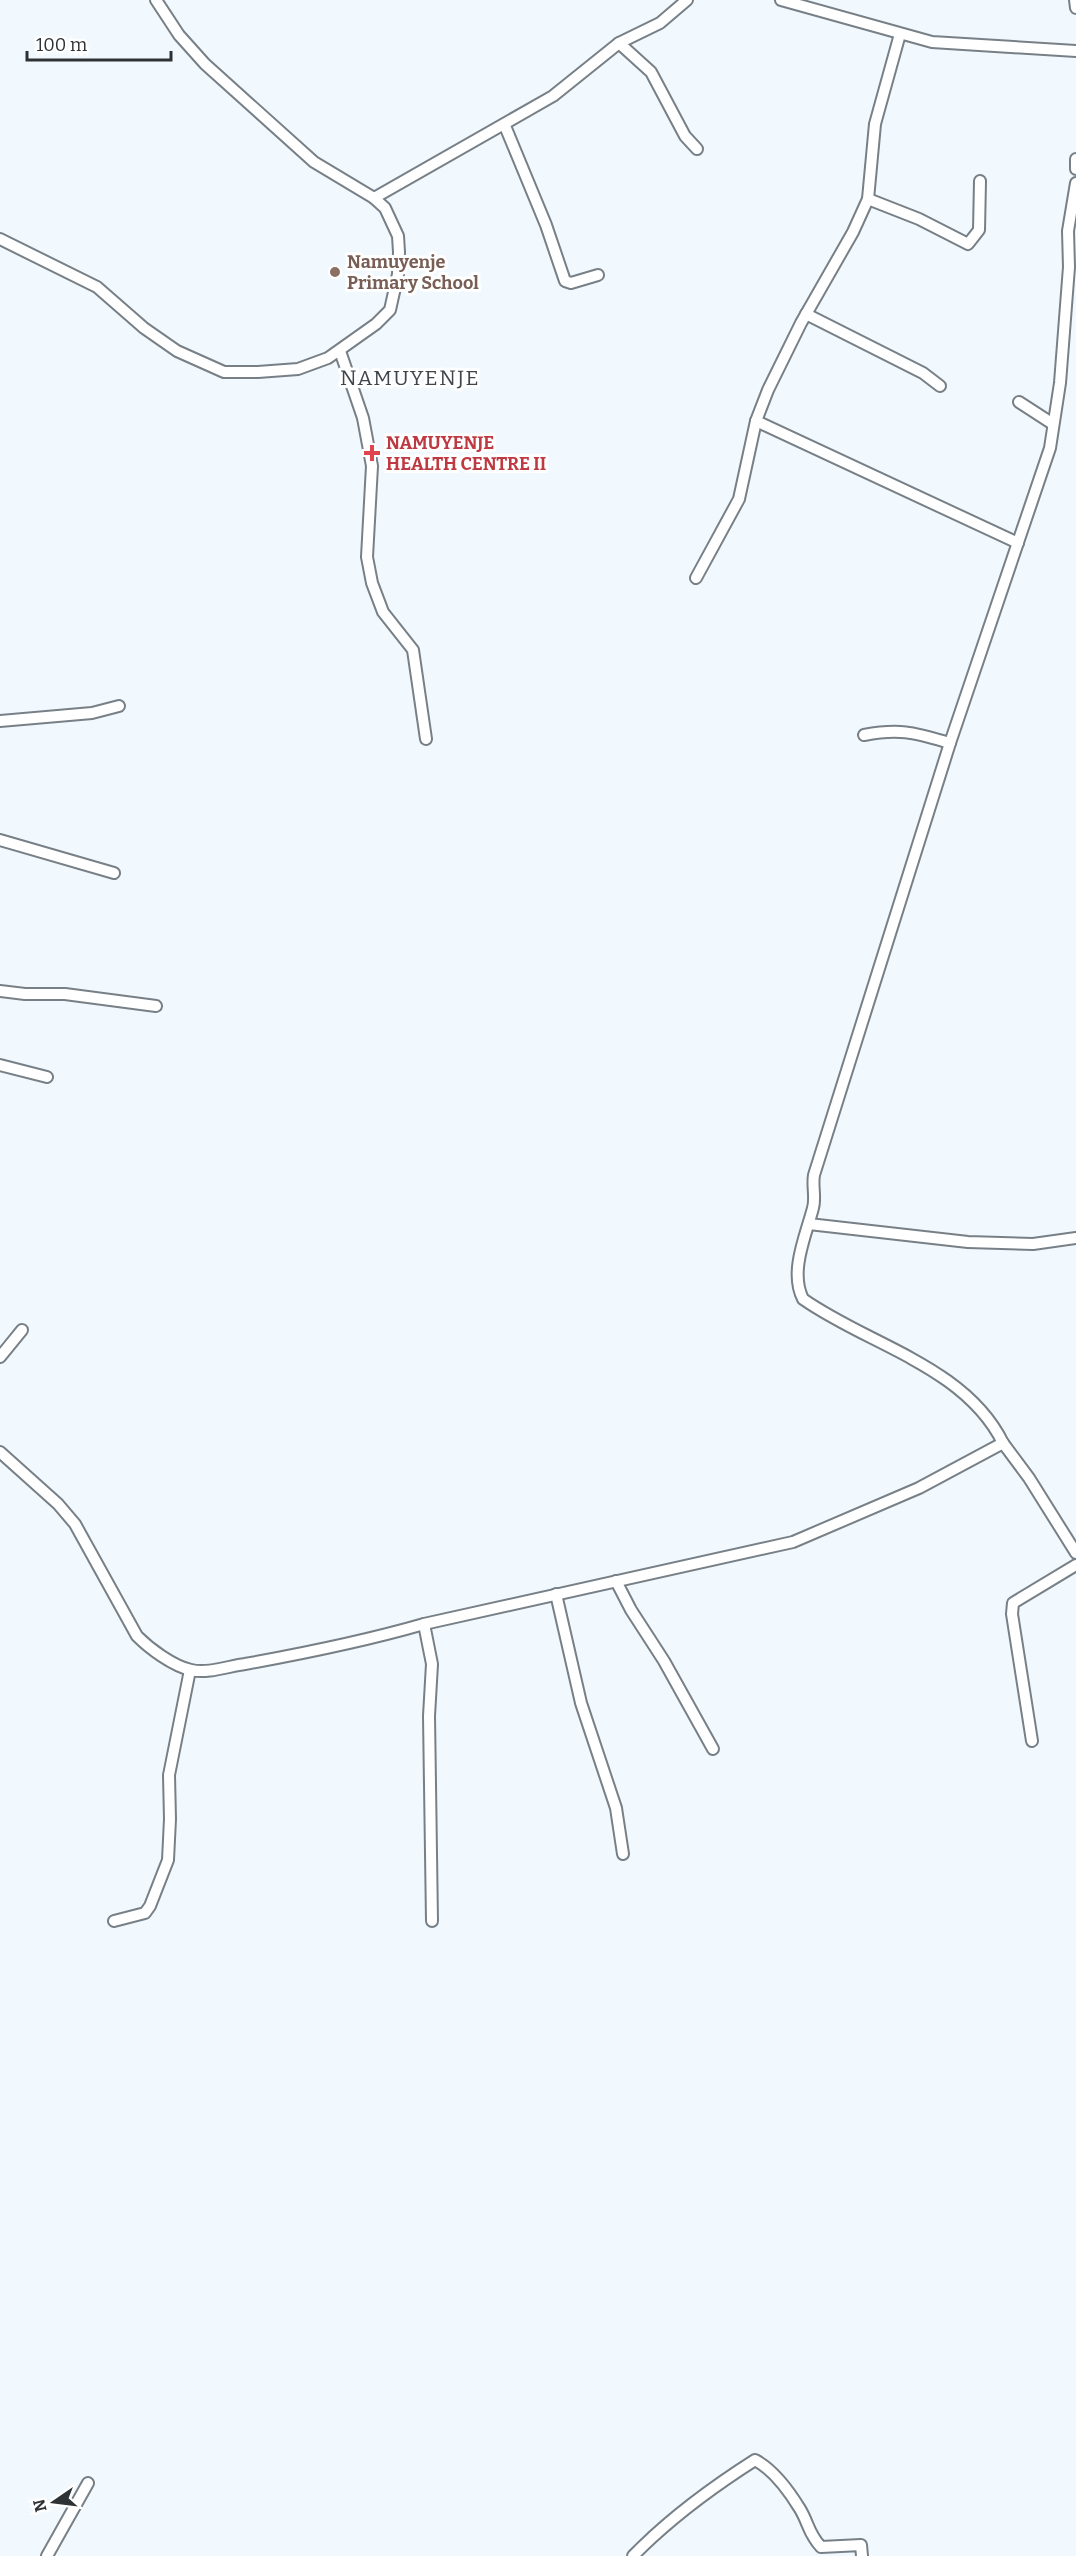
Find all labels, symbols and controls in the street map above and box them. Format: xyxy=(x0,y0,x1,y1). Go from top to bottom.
scale bar xyxy=(27,24,171,62)
text: 100 m xyxy=(36,34,87,56)
place label: Namuyenje Primary School xyxy=(347,251,479,294)
marker: Namuyenje Primary School xyxy=(328,265,342,279)
district label: NAMUYENJE xyxy=(340,365,480,391)
place label: NAMUYENJE HEALTH CENTRE II xyxy=(386,432,546,475)
marker: NAMUYENJE HEALTH CENTRE II xyxy=(363,444,381,462)
north arrow xyxy=(24,2472,84,2532)
text: N xyxy=(29,2497,51,2514)

